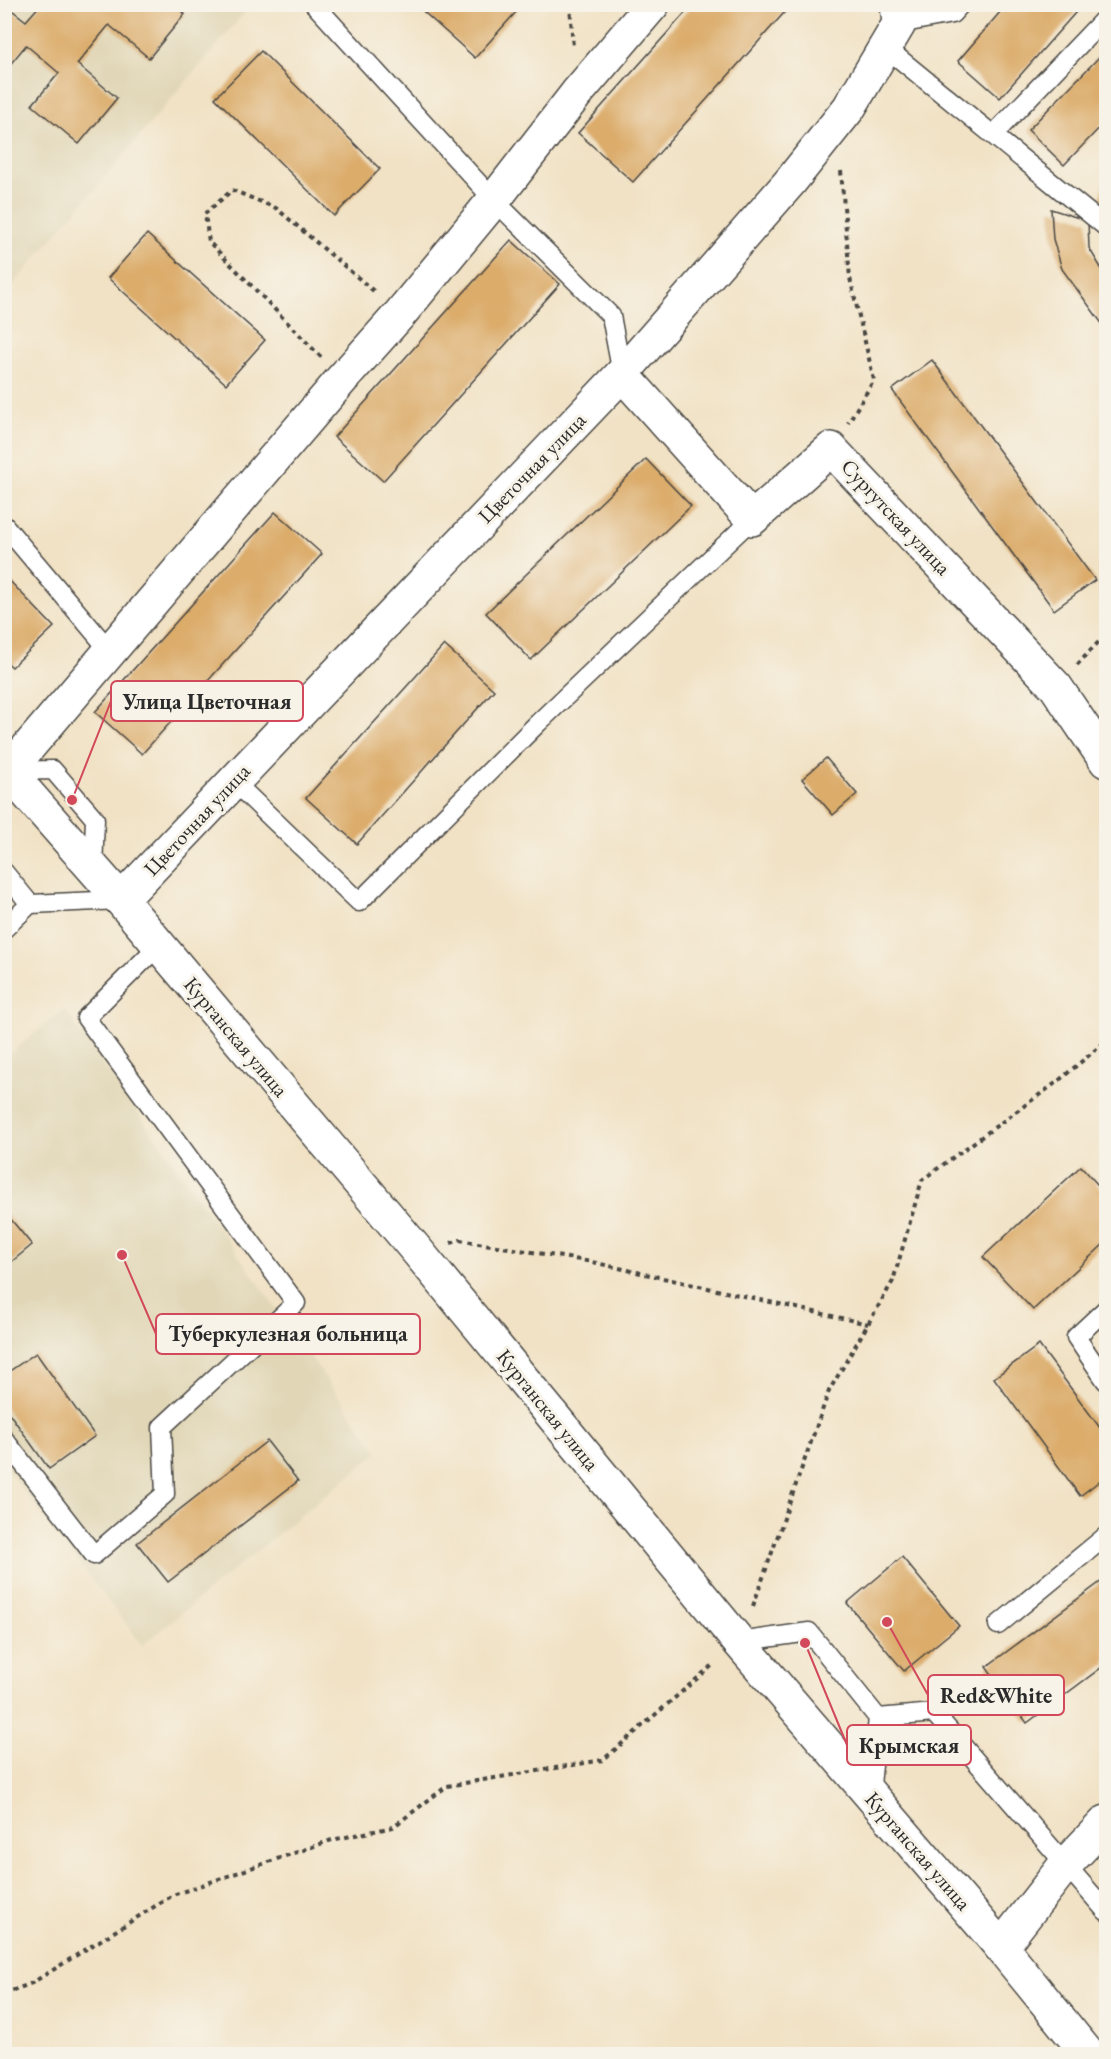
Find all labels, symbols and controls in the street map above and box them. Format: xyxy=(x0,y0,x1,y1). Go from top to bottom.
street label: Цветочная улица xyxy=(472,406,592,529)
street label: Сургутская улица xyxy=(836,453,958,581)
callout: Улица Цветочная xyxy=(111,681,303,721)
text: Улица Цветочная xyxy=(122,687,292,716)
street label: Цветочная улица xyxy=(138,757,256,881)
street label: Курганская улица xyxy=(178,971,295,1103)
callout: Туберкулезная больница xyxy=(156,1314,420,1354)
text: Туберкулезная больница xyxy=(168,1319,408,1348)
street label: Курганская улица xyxy=(491,1343,606,1476)
callout: Red&White xyxy=(928,1675,1064,1715)
text: Red&White xyxy=(940,1681,1052,1710)
callout: Крымская xyxy=(847,1725,971,1765)
text: Крымская xyxy=(859,1731,959,1760)
street label: Курганская улица xyxy=(859,1786,978,1916)

